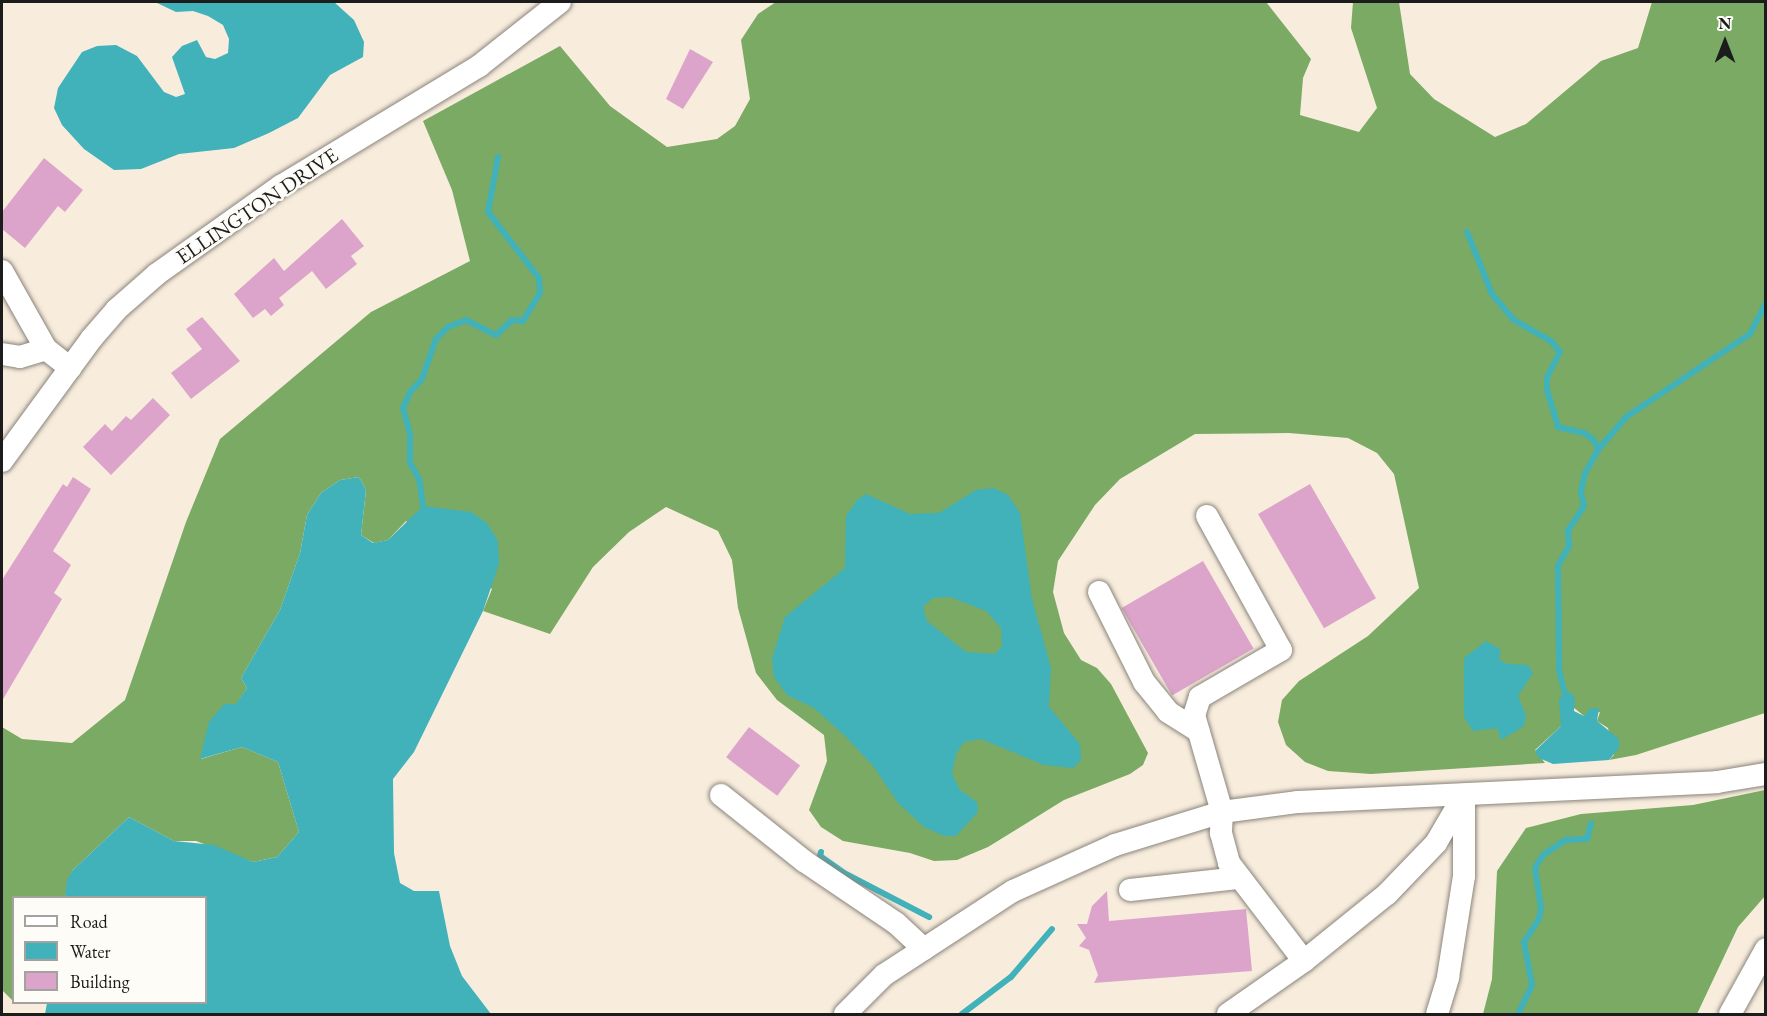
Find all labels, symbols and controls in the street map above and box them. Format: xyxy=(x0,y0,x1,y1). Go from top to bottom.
north arrow xyxy=(1695,12,1755,72)
text: N xyxy=(1719,13,1731,34)
street label: ELLINGTON DRIVE xyxy=(171,142,343,270)
legend xyxy=(12,896,207,1004)
text: Road xyxy=(70,910,108,933)
text: Water xyxy=(70,940,111,963)
text: Building xyxy=(70,970,130,993)

